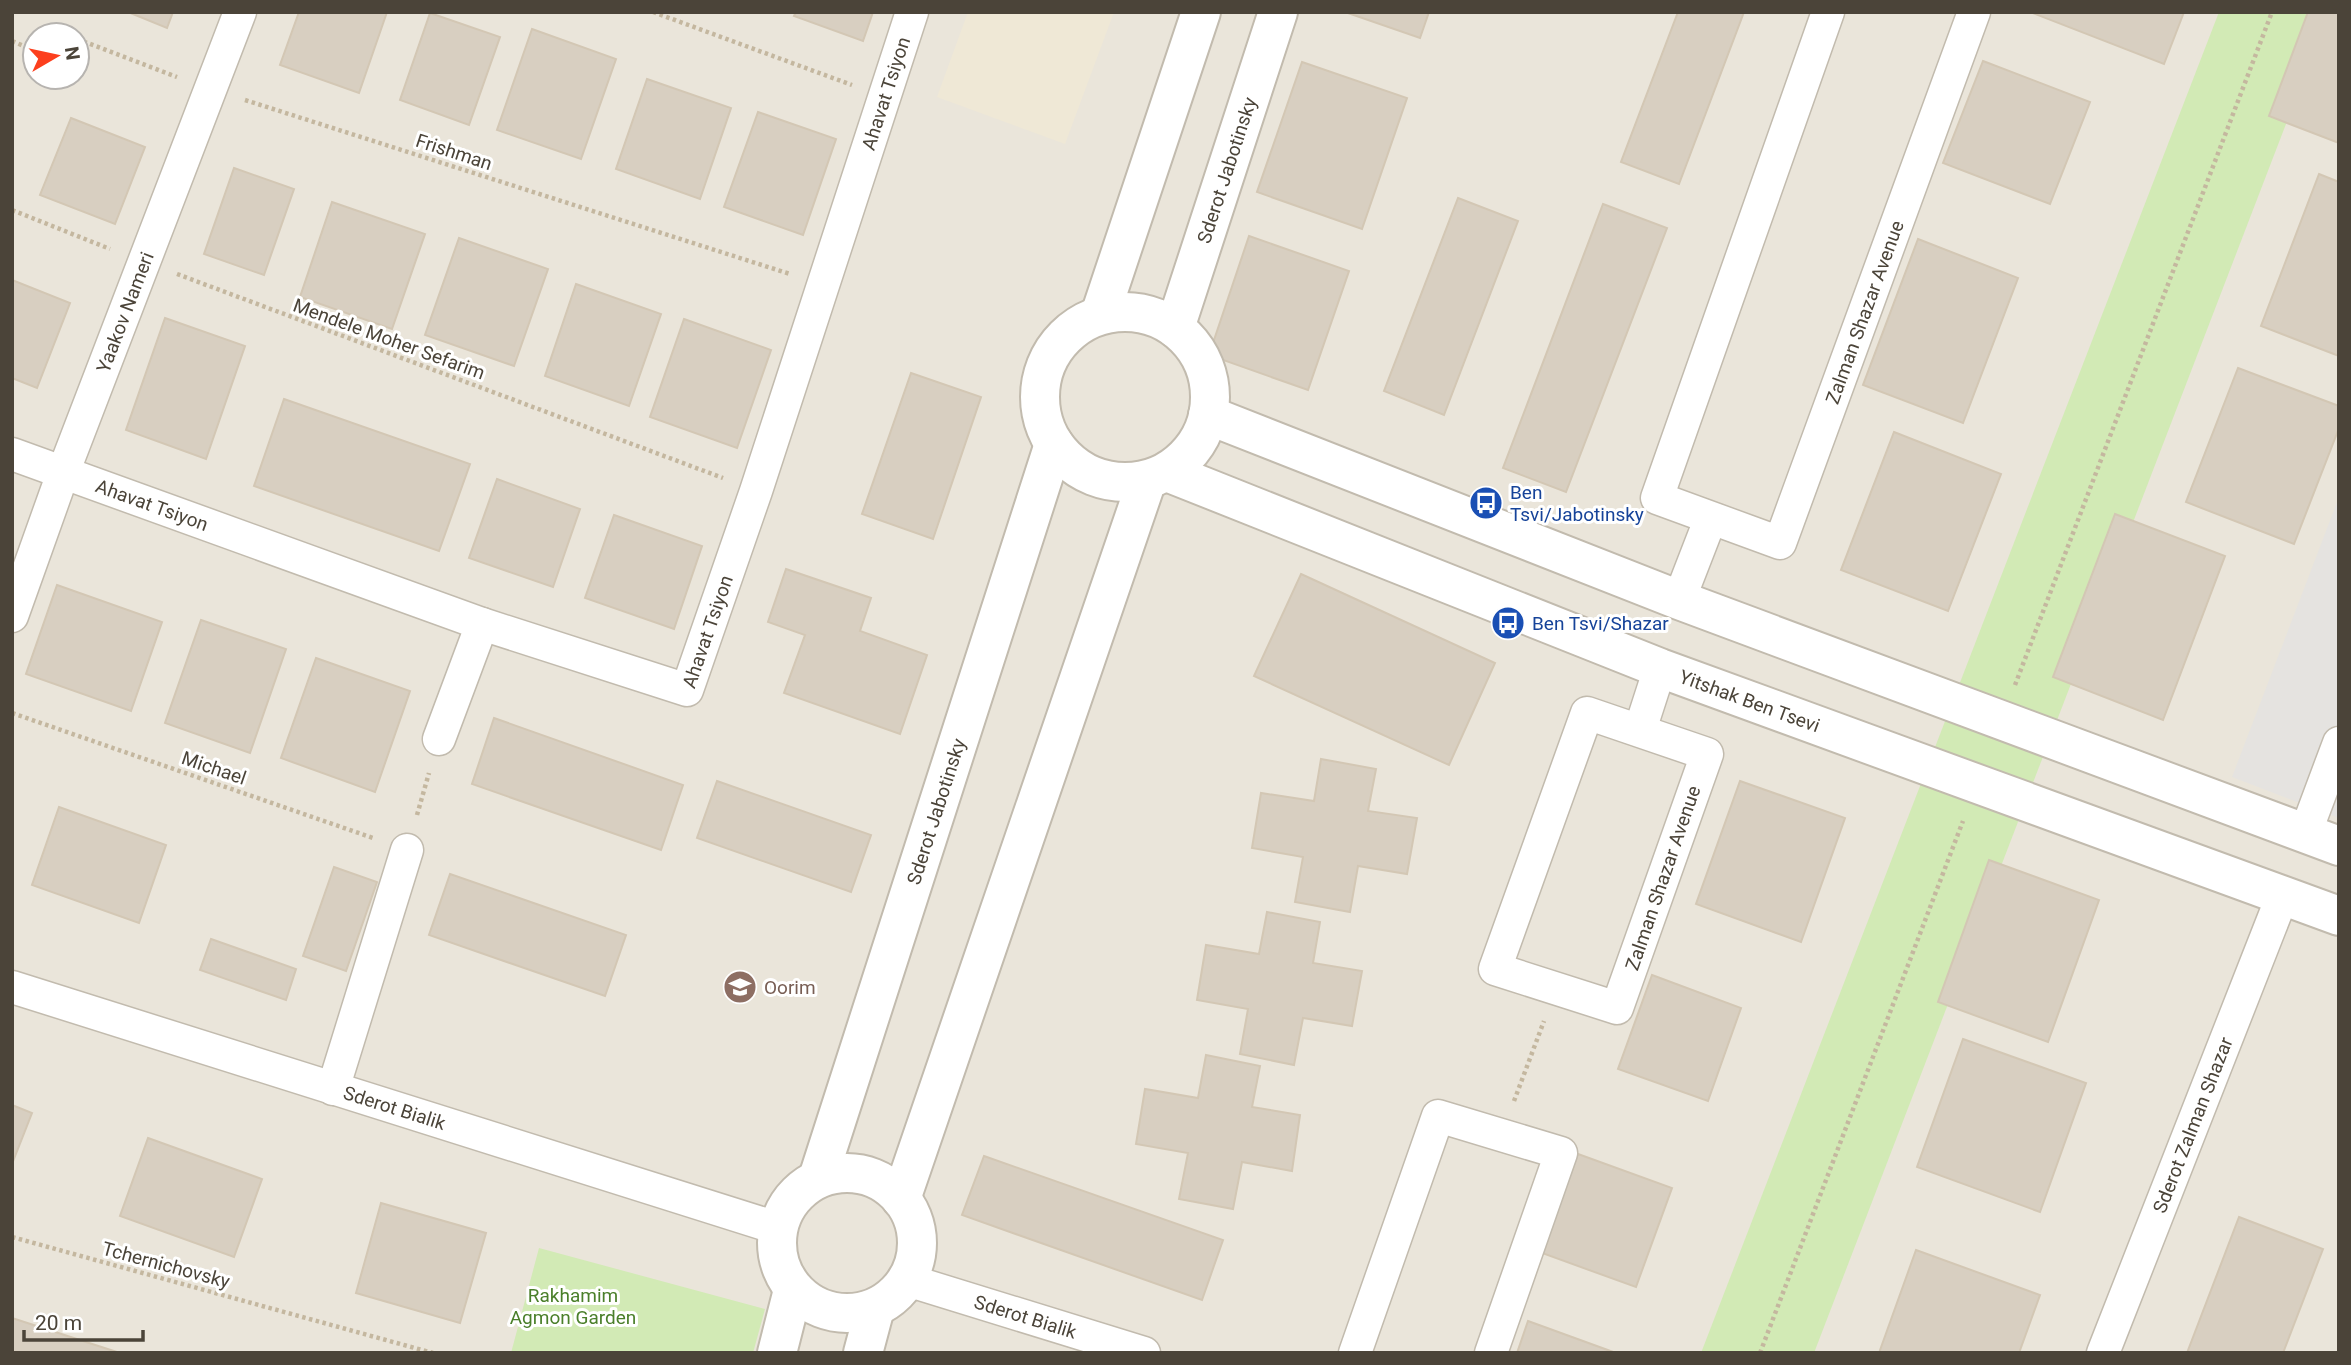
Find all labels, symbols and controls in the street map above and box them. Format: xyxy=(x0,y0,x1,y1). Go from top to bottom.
north arrow xyxy=(21,21,91,91)
street label: Ahavat Tsiyon xyxy=(856,34,915,153)
text: N xyxy=(60,45,85,62)
street label: Sderot Jabotinsky xyxy=(1192,94,1261,246)
street label: Frishman xyxy=(413,129,495,175)
street label: Zalman Shazar Avenue xyxy=(1820,217,1908,407)
street label: Yaakov Nameri xyxy=(91,249,158,376)
street label: Mendele Moher Sefarim xyxy=(290,294,488,384)
street label: Ahavat Tsiyon xyxy=(93,474,211,536)
place label: Ben Tsvi/Jabotinsky xyxy=(1510,481,1644,526)
bus stop icon: Ben Tsvi/Jabotinsky xyxy=(1467,484,1505,522)
street label: Ahavat Tsiyon xyxy=(677,572,737,691)
bus stop icon: Ben Tsvi/Shazar xyxy=(1489,604,1527,642)
place label: Ben Tsvi/Shazar xyxy=(1532,612,1669,635)
street label: Yitshak Ben Tsevi xyxy=(1676,665,1823,737)
street label: Sderot Jabotinsky xyxy=(902,735,970,887)
street label: Michael xyxy=(179,746,249,790)
street label: Zalman Shazar Avenue xyxy=(1621,783,1705,973)
school or university icon: Oorim xyxy=(721,968,759,1006)
place label: Oorim xyxy=(764,976,816,999)
street label: Sderot Zalman Shazar xyxy=(2148,1033,2238,1216)
street label: Sderot Bialik xyxy=(341,1081,449,1134)
street label: Tchernichovsky xyxy=(100,1237,232,1293)
park label: Rakhamim Agmon Garden xyxy=(510,1284,636,1329)
street label: Sderot Bialik xyxy=(972,1290,1080,1343)
scale bar xyxy=(24,1298,144,1342)
text: 20 m xyxy=(35,1311,82,1335)

